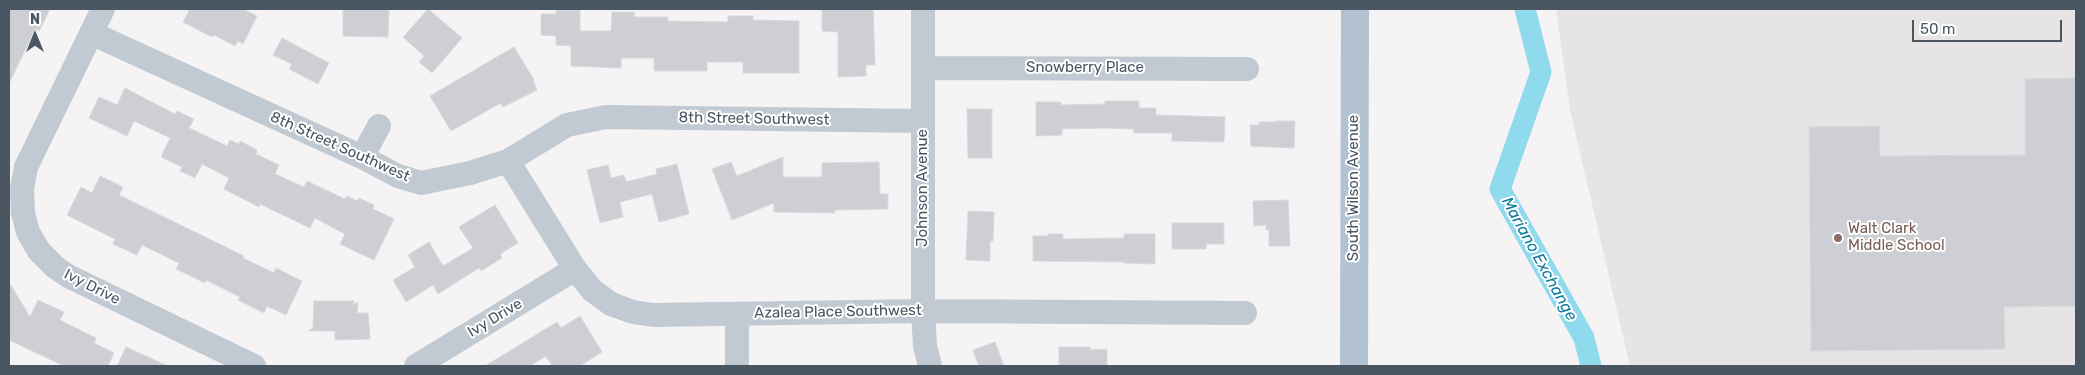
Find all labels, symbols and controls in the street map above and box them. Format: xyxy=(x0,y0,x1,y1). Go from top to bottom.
north arrow xyxy=(10,10,60,60)
scale bar xyxy=(1915,10,2065,42)
text: N xyxy=(30,11,40,28)
text: 50 m xyxy=(1920,20,1955,38)
street label: Snowberry Place xyxy=(1026,59,1144,77)
street label: 8th Street Southwest xyxy=(267,108,413,186)
street label: 8th Street Southwest xyxy=(678,109,830,129)
street label: South Wilson Avenue xyxy=(1345,115,1363,261)
street label: Johnson Avenue xyxy=(914,129,932,247)
water label: Mariano Exchange xyxy=(1497,194,1581,324)
place label: Walt Clark Middle School xyxy=(1848,220,1945,255)
marker: Walt Clark Middle School xyxy=(1832,232,1844,244)
street label: Ivy Drive xyxy=(61,265,123,309)
street label: Ivy Drive xyxy=(464,295,526,341)
street label: Azalea Place Southwest xyxy=(754,302,922,322)

